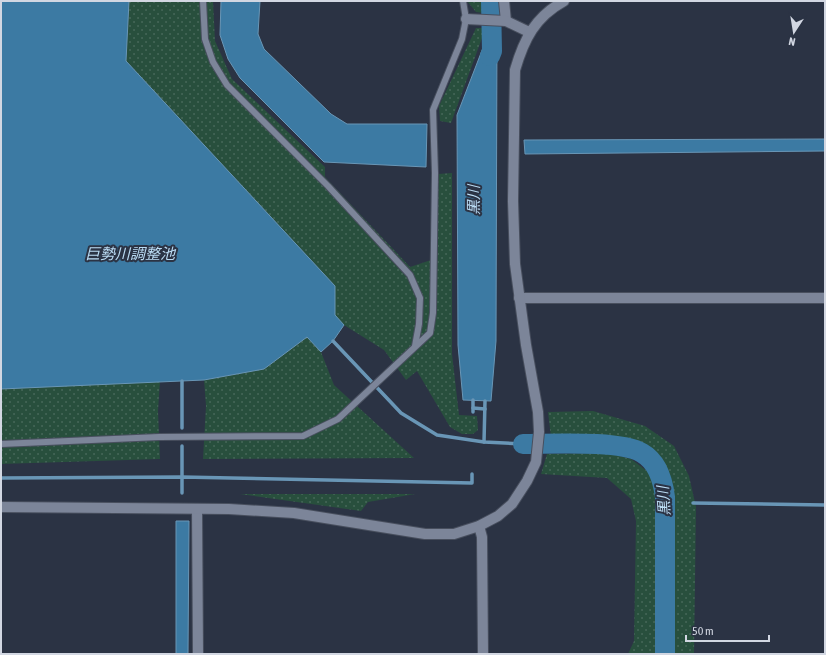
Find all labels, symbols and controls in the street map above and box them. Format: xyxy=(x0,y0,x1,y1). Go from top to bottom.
north arrow xyxy=(774,12,814,52)
text: N xyxy=(787,35,796,48)
water label: 黒川 xyxy=(465,183,482,215)
water label: 巨勢川調整池 xyxy=(85,245,177,262)
water label: 黒川 xyxy=(654,483,673,517)
scale bar xyxy=(686,617,769,643)
text: 50 m xyxy=(692,624,714,638)

